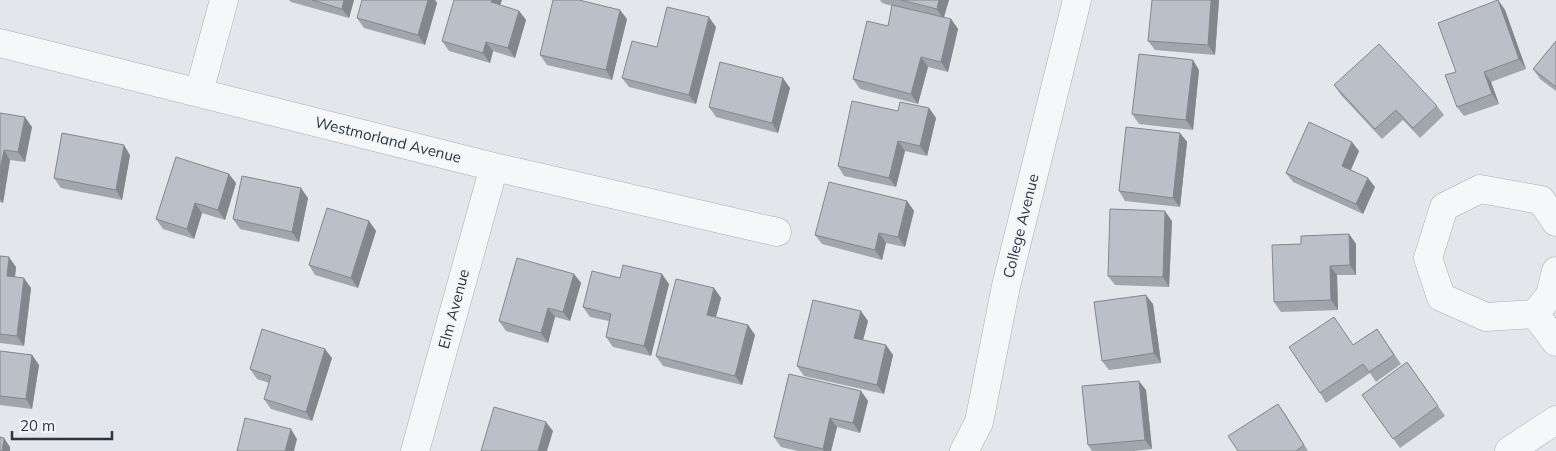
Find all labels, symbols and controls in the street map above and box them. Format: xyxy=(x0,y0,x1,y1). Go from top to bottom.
street label: Westmorland Avenue xyxy=(313,112,463,167)
street label: College Avenue xyxy=(998,172,1043,280)
street label: Elm Avenue xyxy=(434,267,473,351)
scale bar xyxy=(12,408,112,440)
text: 20 m xyxy=(20,416,55,435)

